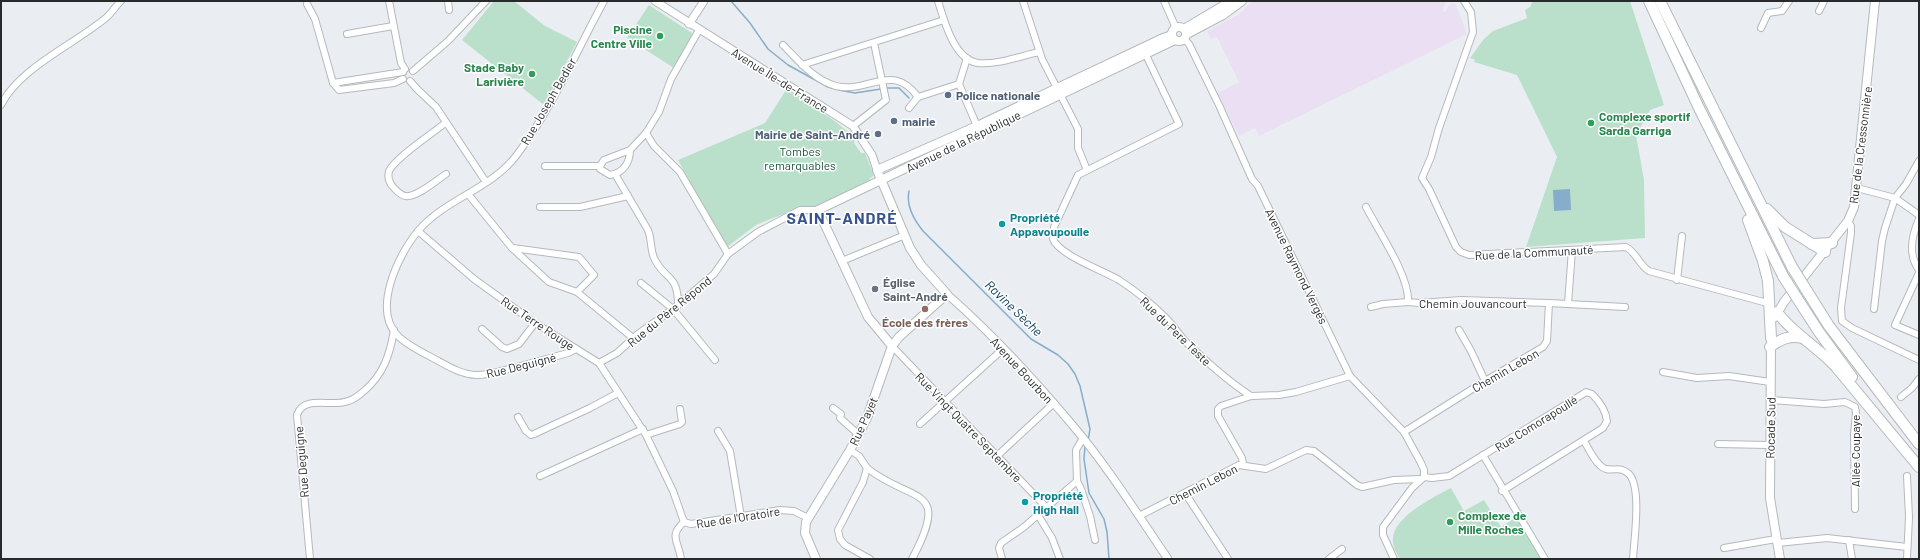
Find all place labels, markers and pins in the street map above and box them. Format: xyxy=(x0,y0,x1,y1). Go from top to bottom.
place label: Piscine Centre Ville xyxy=(591,22,652,50)
marker: Piscine Centre Ville xyxy=(655,31,665,41)
place label: Stade Baby Larivière xyxy=(464,60,524,88)
marker: Stade Baby Larivière xyxy=(527,69,537,79)
place label: Police nationale xyxy=(956,88,1041,102)
marker: Police nationale xyxy=(943,90,953,100)
place label: Complexe sportif Sarda Garriga xyxy=(1599,109,1691,137)
place label: mairie xyxy=(902,114,936,128)
marker: mairie xyxy=(889,116,899,126)
marker: Complexe sportif Sarda Garriga xyxy=(1586,118,1596,128)
place label: Mairie de Saint-André xyxy=(755,127,870,141)
marker: Mairie de Saint-André xyxy=(873,129,883,139)
place label: Propriété Appavoupoulle xyxy=(1010,210,1090,238)
marker: Propriété Appavoupoulle xyxy=(997,219,1007,229)
place label: Église Saint-André xyxy=(883,275,948,303)
marker: Église Saint-André xyxy=(870,284,880,294)
marker: École des frères xyxy=(920,304,930,314)
place label: École des frères xyxy=(882,315,968,329)
place label: Propriété High Hall xyxy=(1033,488,1084,516)
marker: Propriété High Hall xyxy=(1020,497,1030,507)
place label: Complexe de Mille Roches xyxy=(1458,508,1527,536)
marker: Complexe de Mille Roches xyxy=(1445,517,1455,527)

